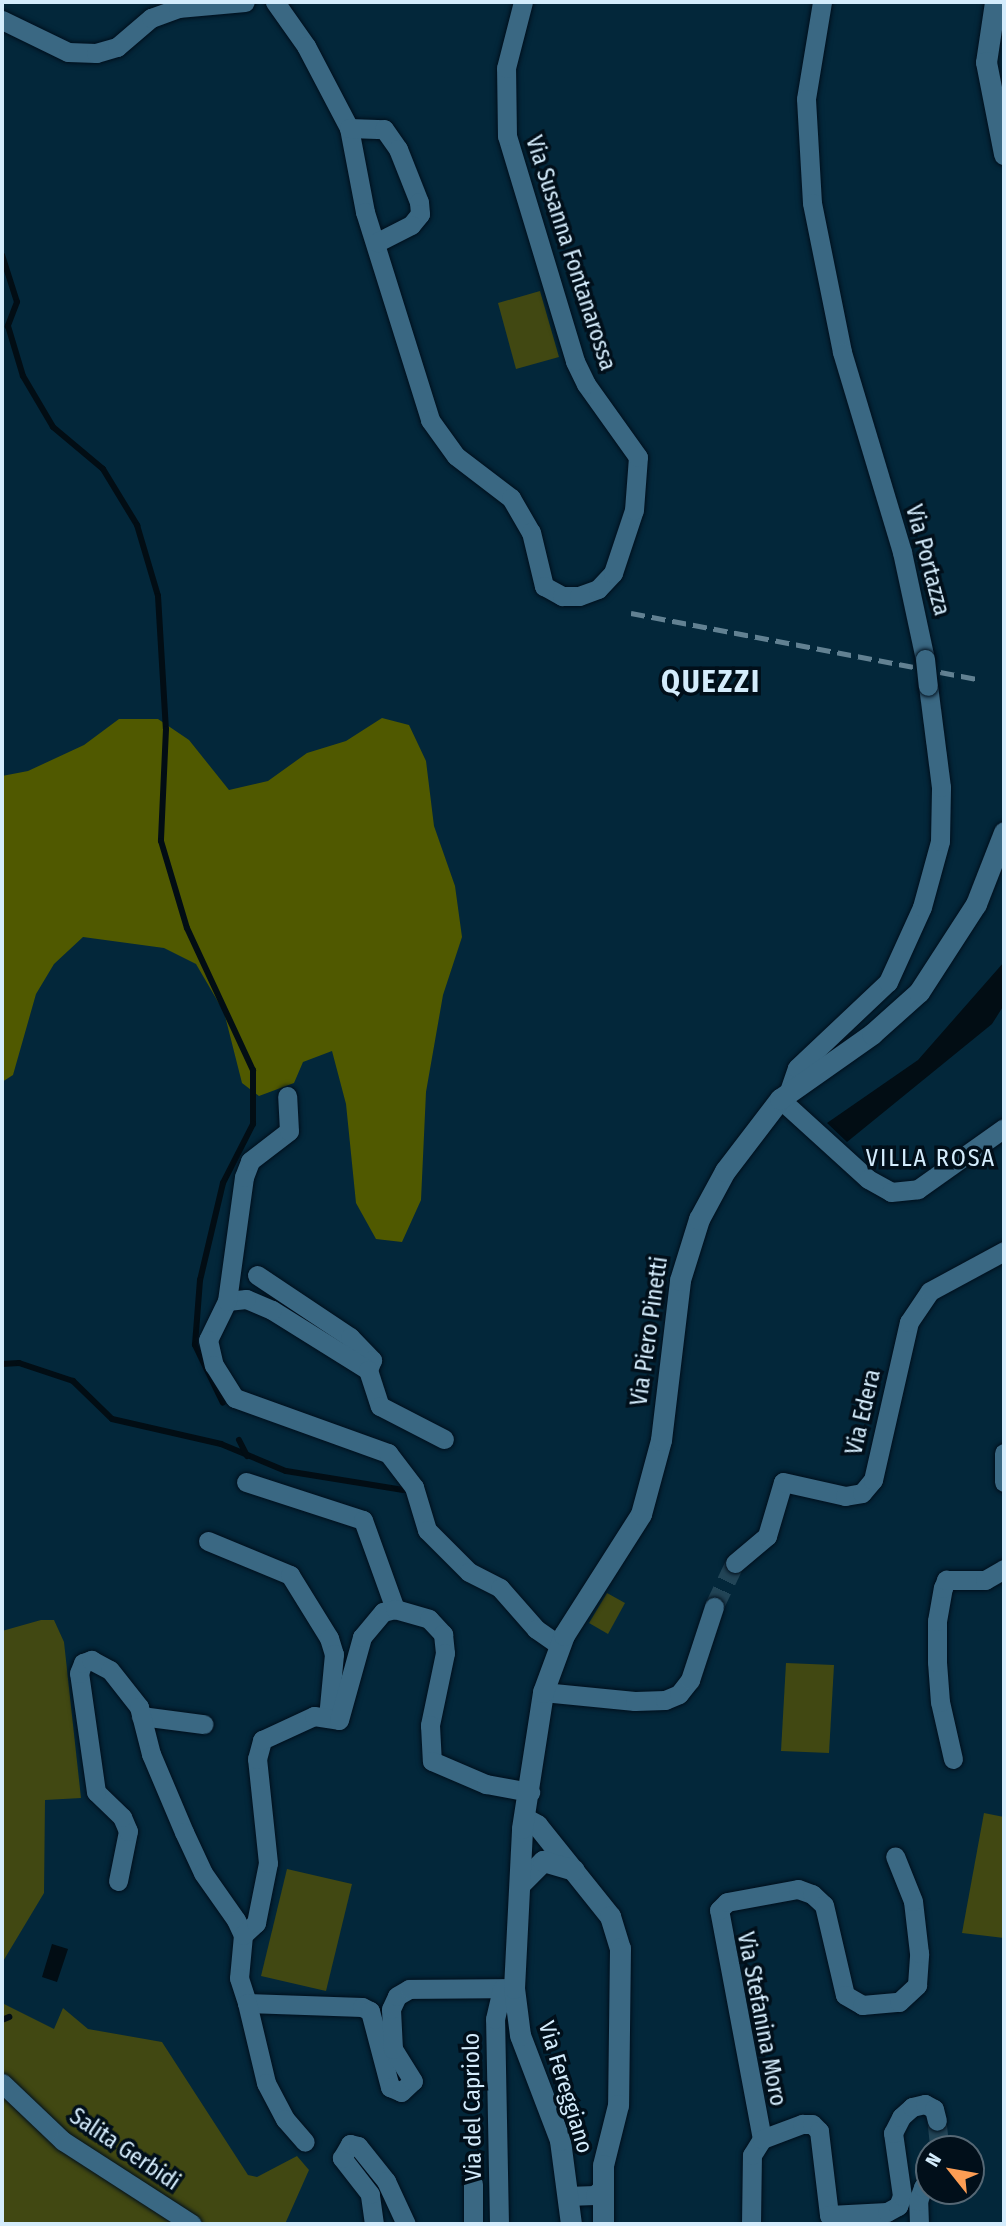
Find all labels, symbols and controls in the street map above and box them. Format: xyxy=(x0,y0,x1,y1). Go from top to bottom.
street label: Via Susanna Fontanarossa xyxy=(520,132,622,374)
street label: Via Portazza xyxy=(900,502,956,618)
district label: QUEZZI xyxy=(662,664,760,700)
district label: VILLA ROSA xyxy=(867,1145,995,1173)
street label: Via Piero Pinetti xyxy=(625,1255,673,1407)
street label: Via Edera xyxy=(840,1367,886,1457)
street label: Via Stefanina Moro xyxy=(732,1930,792,2108)
street label: Via Fereggiano xyxy=(533,2018,599,2156)
street label: Via del Capriolo xyxy=(457,2033,487,2181)
street label: Salita Gerbidi xyxy=(65,2102,185,2196)
north arrow xyxy=(915,2135,985,2205)
text: N xyxy=(920,2149,946,2171)

